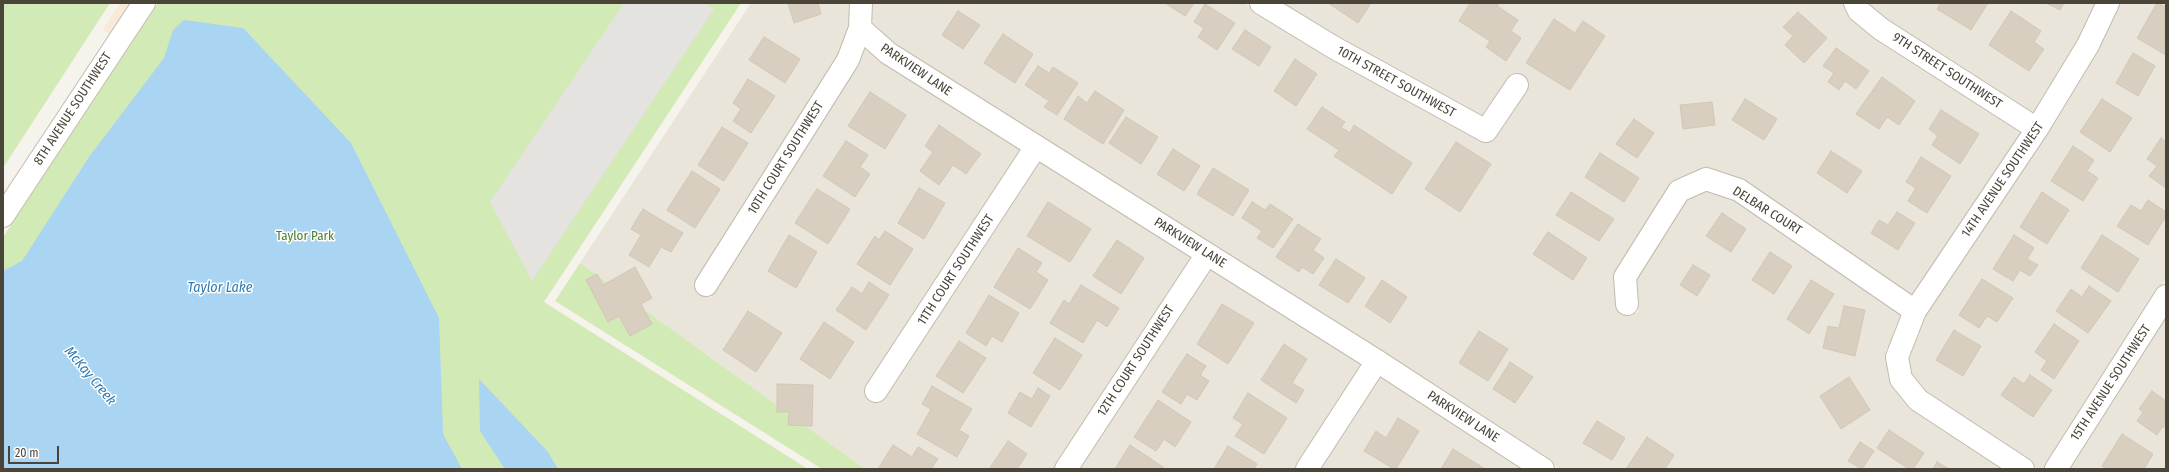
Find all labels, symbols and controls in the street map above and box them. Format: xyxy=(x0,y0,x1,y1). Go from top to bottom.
street label: 9TH STREET SOUTHWEST xyxy=(1889,30,2005,112)
street label: PARKVIEW LANE xyxy=(878,41,954,99)
street label: 10TH STREET SOUTHWEST xyxy=(1334,43,1458,121)
street label: 8TH AVENUE SOUTHWEST xyxy=(31,50,115,168)
street label: 10TH COURT SOUTHWEST xyxy=(745,99,827,217)
street label: 14TH AVENUE SOUTHWEST xyxy=(1959,119,2047,241)
street label: DELBAR COURT xyxy=(1730,184,1804,238)
street label: 11TH COURT SOUTHWEST xyxy=(914,212,998,328)
street label: PARKVIEW LANE xyxy=(1151,215,1229,271)
park label: Taylor Park xyxy=(276,228,334,244)
water label: Taylor Lake xyxy=(188,280,252,296)
street label: 12TH COURT SOUTHWEST xyxy=(1094,302,1178,420)
street label: 15TH AVENUE SOUTHWEST xyxy=(2068,322,2154,444)
water label: McKay Creek xyxy=(61,343,119,409)
street label: PARKVIEW LANE xyxy=(1424,388,1502,446)
scale bar xyxy=(10,438,61,464)
text: 20 m xyxy=(15,446,39,460)

